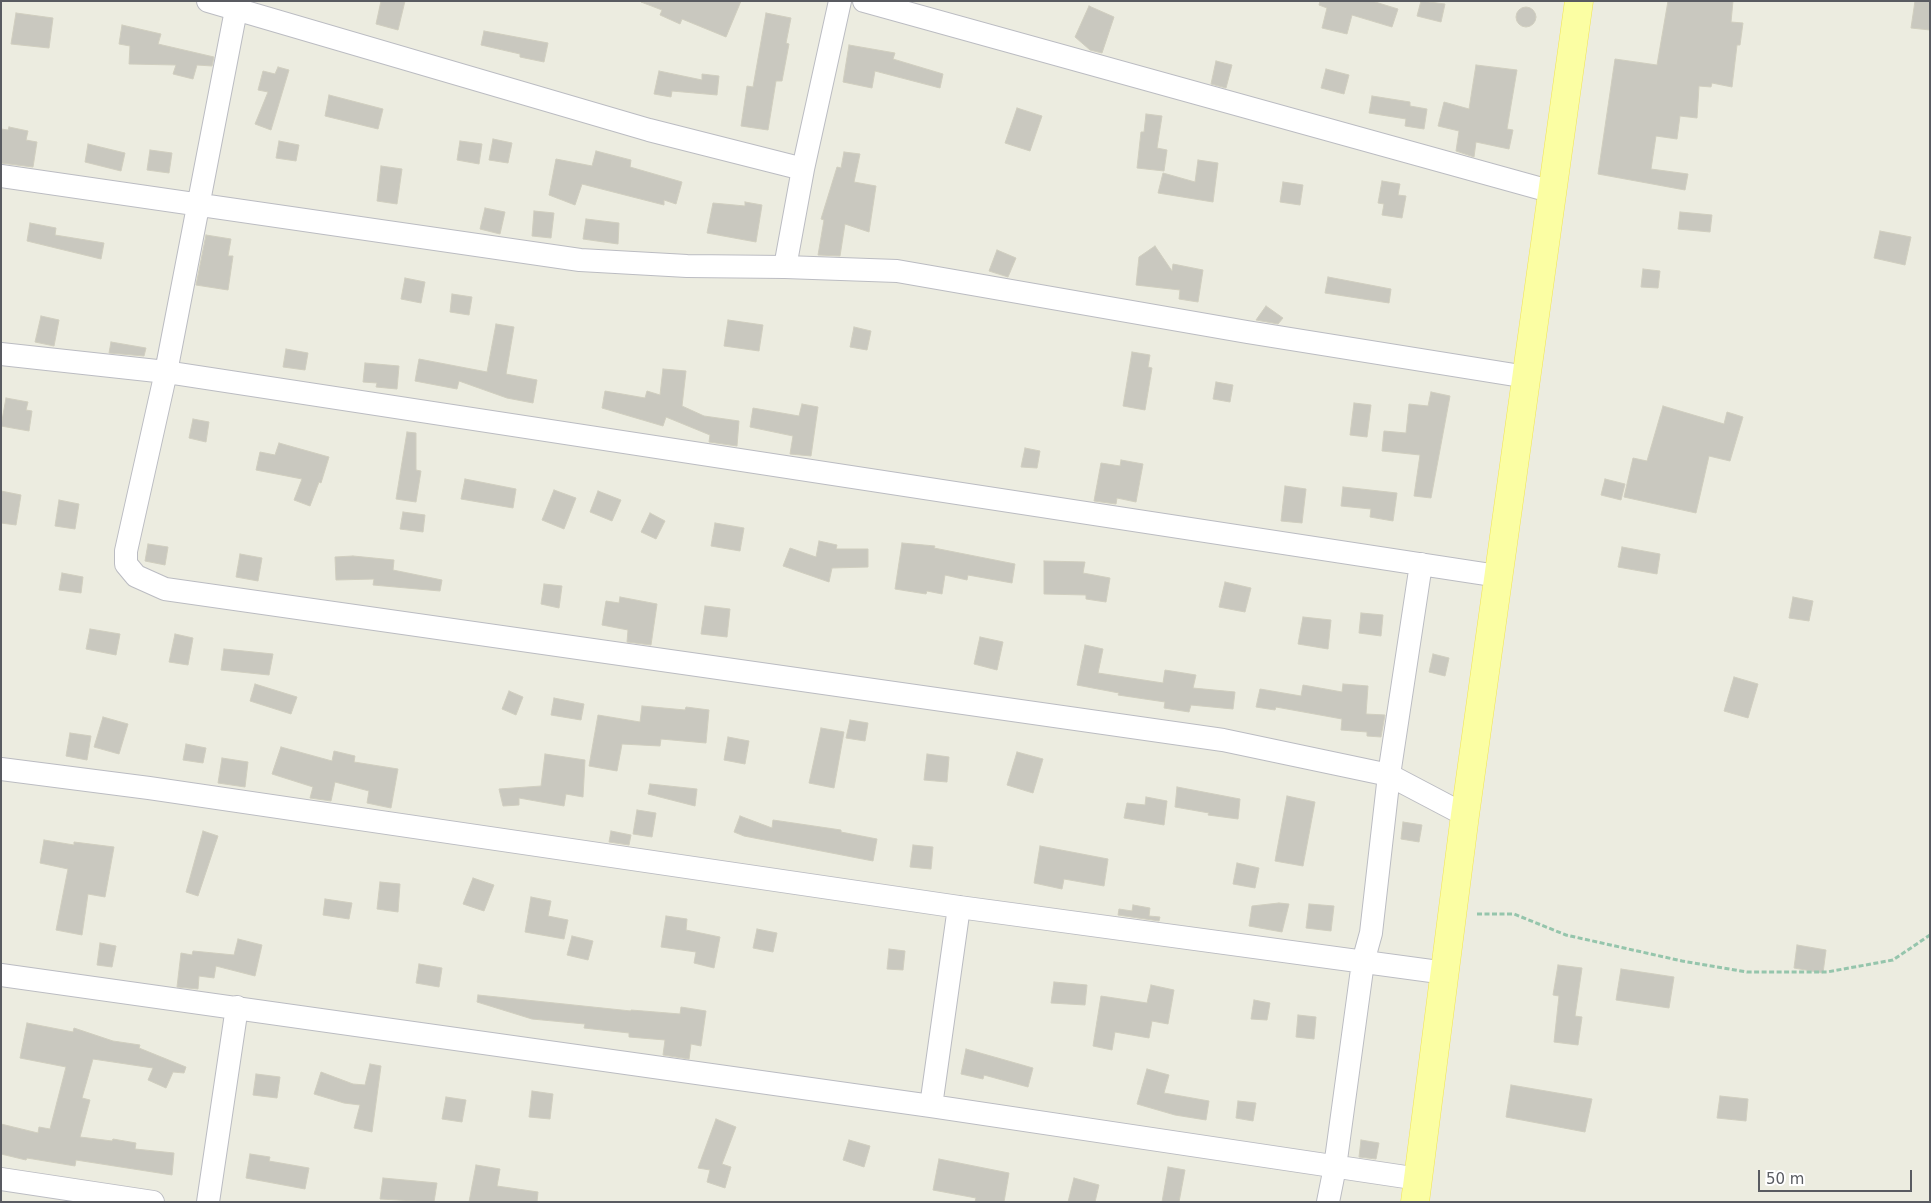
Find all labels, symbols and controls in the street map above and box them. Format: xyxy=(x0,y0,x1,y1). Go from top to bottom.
scale bar xyxy=(1761,1160,1915,1192)
text: 50 m xyxy=(1766,1170,1804,1188)

